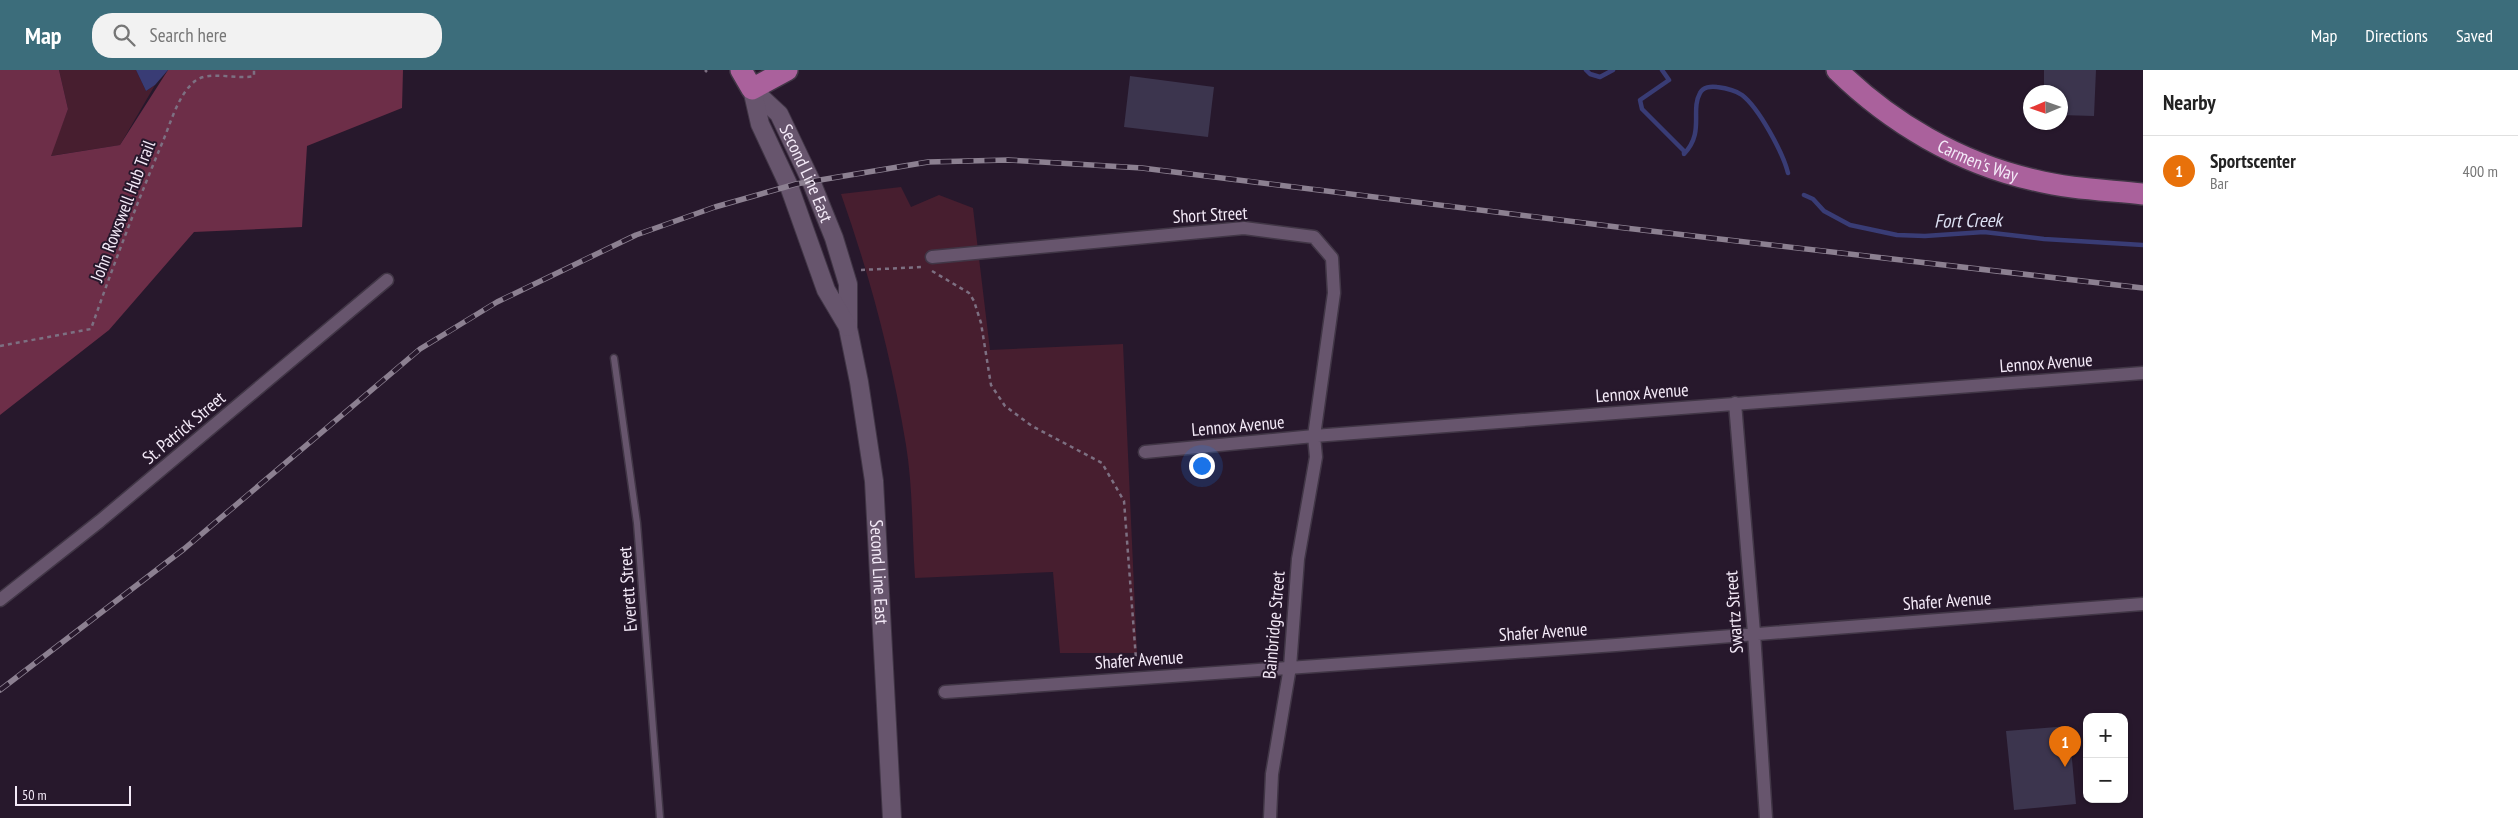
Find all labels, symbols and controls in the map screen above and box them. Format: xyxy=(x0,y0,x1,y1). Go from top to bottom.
search box xyxy=(92,13,442,58)
text: Map xyxy=(25,20,62,51)
icon: search xyxy=(110,21,138,49)
text: Search here xyxy=(150,23,227,47)
text: Map xyxy=(2311,24,2337,47)
text: Directions xyxy=(2365,24,2428,47)
text: Saved xyxy=(2456,24,2493,47)
north arrow xyxy=(2023,85,2068,130)
text: Nearby xyxy=(2163,89,2216,116)
street label: Second Line East xyxy=(775,120,838,225)
street label: Carmen's Way xyxy=(1934,134,2021,186)
street label: John Rowswell Hub Trail xyxy=(85,136,160,286)
text: Sportscenter xyxy=(2210,149,2296,173)
text: 1 xyxy=(2175,161,2183,181)
text: 400 m xyxy=(2463,161,2498,181)
text: Bar xyxy=(2210,173,2228,193)
street label: Short Street xyxy=(1172,201,1248,228)
water label: Fort Creek xyxy=(1934,207,2005,233)
street label: Lennox Avenue xyxy=(1999,348,2093,377)
street label: Lennox Avenue xyxy=(1595,378,1689,407)
street label: St. Patrick Street xyxy=(138,386,230,469)
street label: Lennox Avenue xyxy=(1191,410,1285,441)
your location xyxy=(1189,453,1215,479)
street label: Second Line East xyxy=(865,519,894,625)
street label: Everett Street xyxy=(613,546,642,632)
street label: Bainbridge Street xyxy=(1257,570,1290,680)
street label: Swartz Street xyxy=(1719,570,1748,654)
street label: Shafer Avenue xyxy=(1902,586,1992,615)
street label: Shafer Avenue xyxy=(1498,617,1588,646)
street label: Shafer Avenue xyxy=(1094,645,1184,674)
map controls xyxy=(2083,713,2128,803)
button: + xyxy=(2083,713,2128,758)
pin: 1 xyxy=(2049,726,2081,767)
button: − xyxy=(2083,758,2128,803)
scale bar xyxy=(15,783,131,806)
text: 50 m xyxy=(22,786,47,804)

